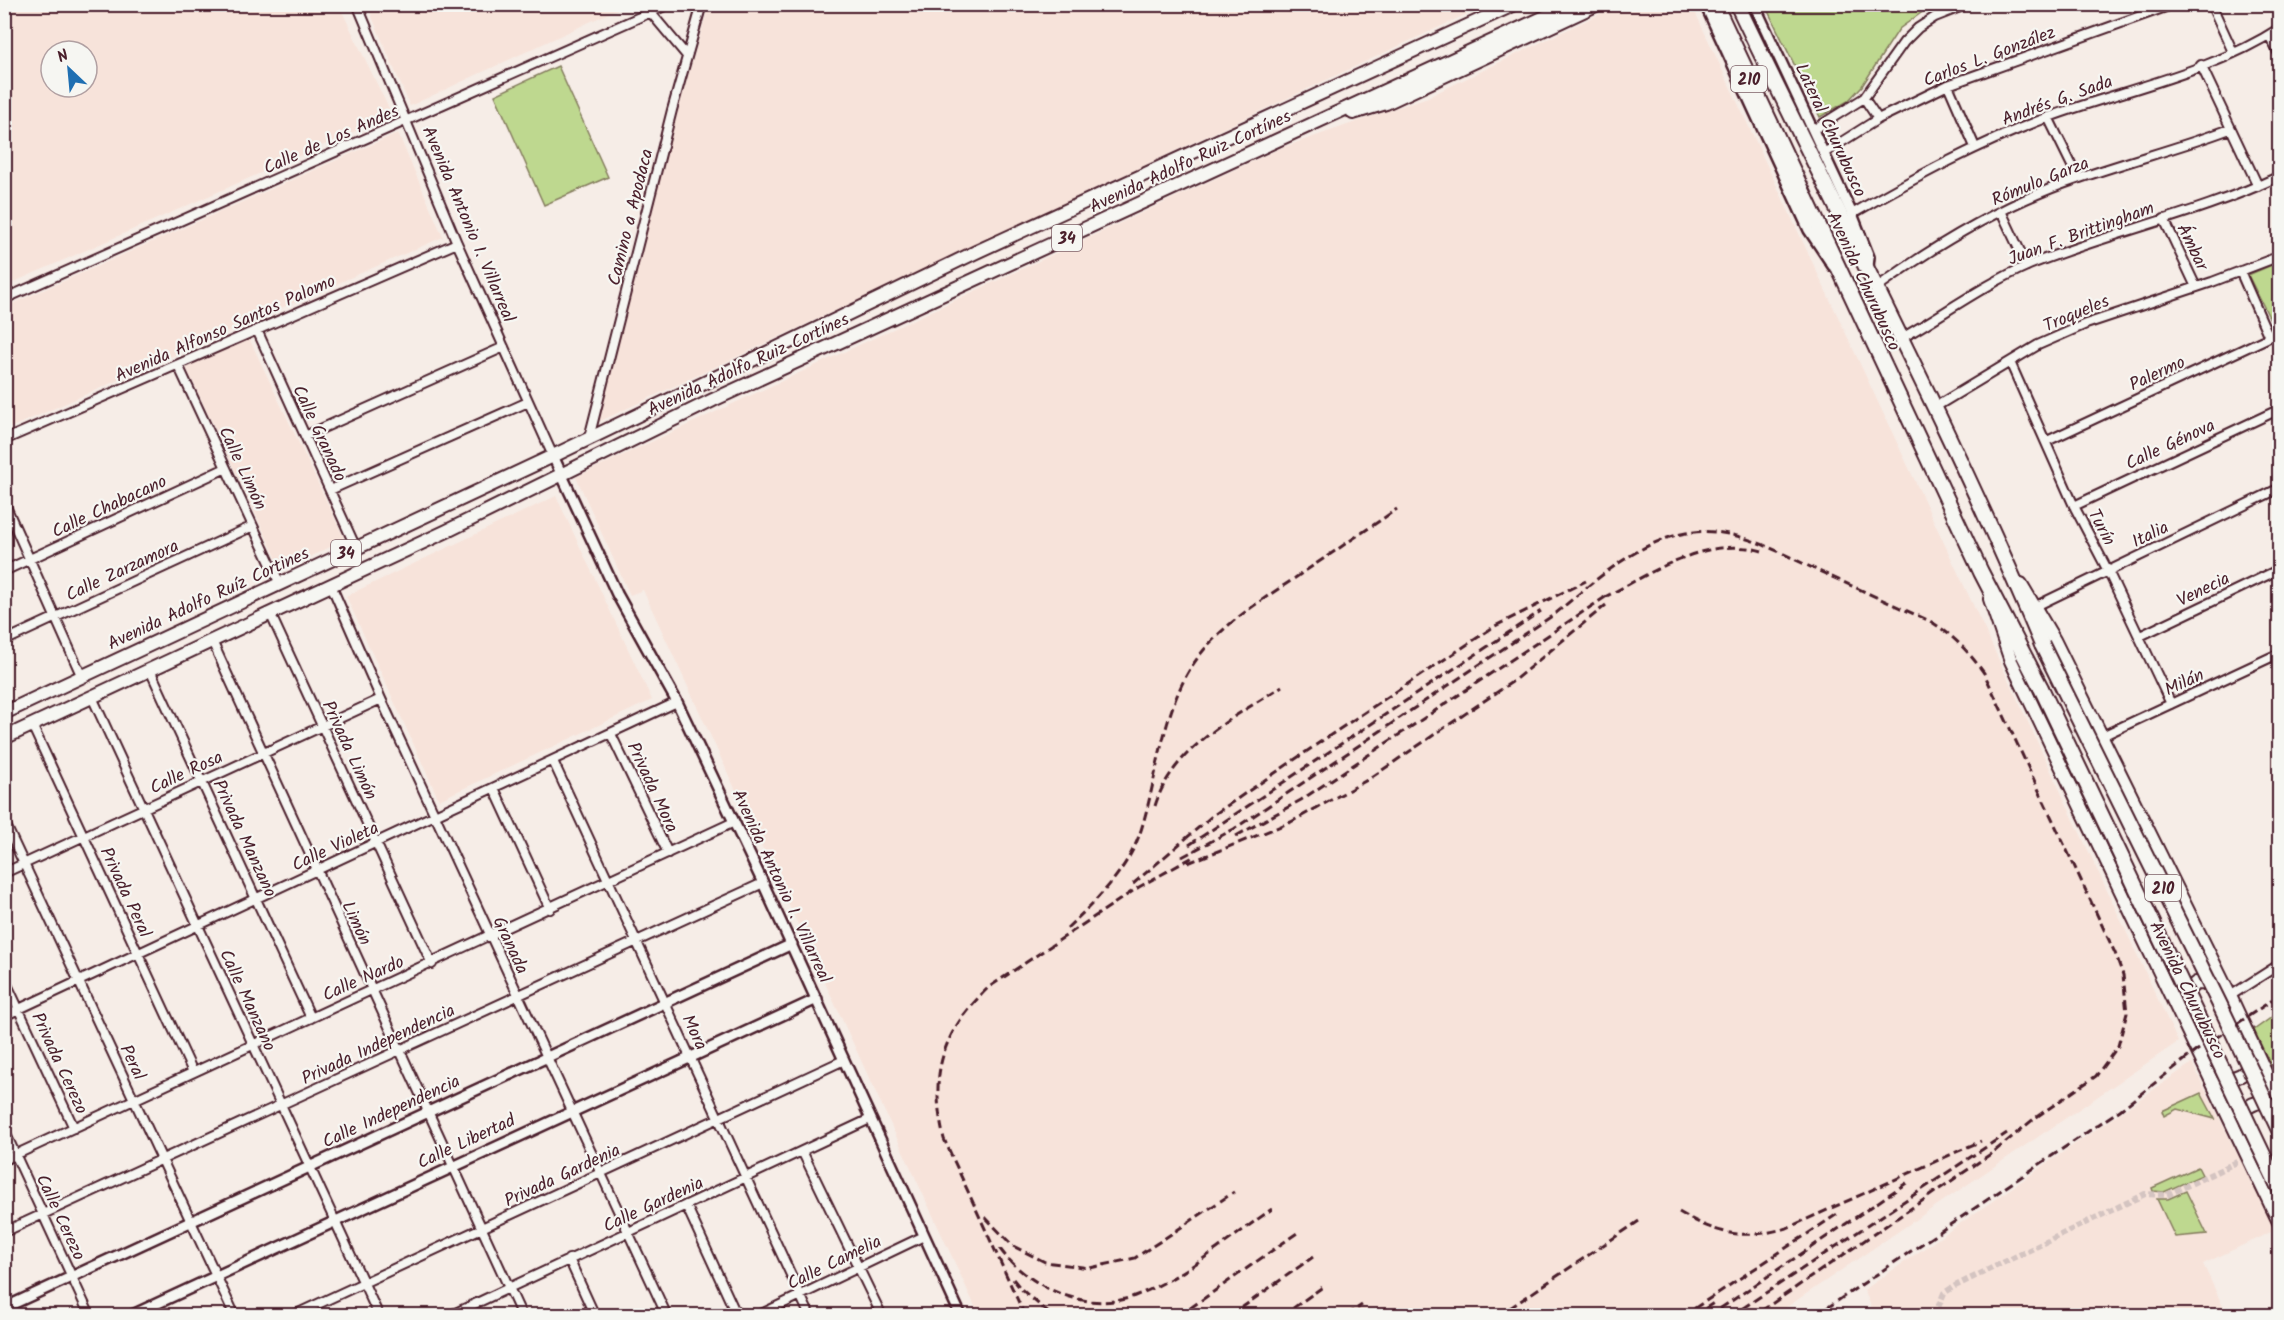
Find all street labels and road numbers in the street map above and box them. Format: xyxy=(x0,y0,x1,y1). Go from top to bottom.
street label: Carlos L. González xyxy=(1919,19,2060,96)
street label: Lateral Churubusco xyxy=(1786,59,1873,202)
road number: 210 xyxy=(1731,66,1767,92)
street label: Andrés G. Sada xyxy=(1998,68,2117,135)
street label: Calle de Los Andes xyxy=(259,97,404,183)
street label: Avenida Adolfo Ruiz Cortínes xyxy=(1085,103,1297,222)
street label: Avenida Antonio I. Villarreal xyxy=(413,122,522,328)
street label: Camino a Apodaca xyxy=(600,146,662,289)
street label: Rómulo Garza xyxy=(1987,150,2094,215)
street label: Juan F. Brittingham xyxy=(2004,194,2159,274)
street label: Avenida Churubusco xyxy=(1818,207,1908,356)
street label: Ámbar xyxy=(2168,219,2216,277)
road number: 34 xyxy=(1052,225,1082,251)
street label: Avenida Alfonso Santos Palomo xyxy=(111,268,341,391)
street label: Troqueles xyxy=(2039,287,2114,341)
street label: Avenida Adolfo Ruiz Cortínes xyxy=(643,306,855,425)
street label: Palermo xyxy=(2125,349,2191,400)
street label: Calle Granado xyxy=(284,380,354,487)
street label: Calle Génova xyxy=(2121,412,2220,479)
street label: Calle Limón xyxy=(210,422,274,515)
street label: Calle Chabacano xyxy=(47,468,172,547)
street label: Turín xyxy=(2079,504,2122,551)
street label: Italia xyxy=(2127,514,2174,557)
street label: Calle Zarzamora xyxy=(61,532,184,610)
street label: Avenida Adolfo Ruíz Cortines xyxy=(103,540,315,659)
road number: 34 xyxy=(331,540,361,566)
street label: Venecia xyxy=(2172,565,2235,616)
street label: Milán xyxy=(2160,662,2209,705)
street label: Privada Limón xyxy=(313,696,384,805)
street label: Privada Mora xyxy=(618,737,685,838)
street label: Calle Rosa xyxy=(145,744,228,803)
street label: Privada Manzano xyxy=(204,775,284,902)
street label: Avenida Antonio I. Villarreal xyxy=(723,785,839,989)
street label: Calle Violeta xyxy=(287,815,384,880)
street label: Privada Peral xyxy=(91,842,159,943)
road number: 210 xyxy=(2145,875,2181,901)
street label: Limón xyxy=(333,897,379,951)
street label: Granada xyxy=(484,912,536,979)
street label: Avenida Churubusco xyxy=(2141,917,2233,1065)
street label: Calle Manzano xyxy=(210,945,283,1056)
street label: Calle Nardo xyxy=(318,948,409,1010)
street label: Privada Independencia xyxy=(297,997,460,1094)
street label: Privada Cerezo xyxy=(22,1008,95,1119)
street label: Mora xyxy=(673,1010,715,1055)
street label: Peral xyxy=(111,1040,153,1086)
street label: Calle Independencia xyxy=(318,1068,465,1157)
street label: Calle Libertad xyxy=(413,1107,521,1178)
street label: Privada Gardenia xyxy=(500,1137,626,1216)
street label: Calle Gardenia xyxy=(598,1169,709,1241)
street label: Calle Cerezo xyxy=(27,1170,92,1266)
street label: Calle Camelia xyxy=(782,1228,887,1299)

